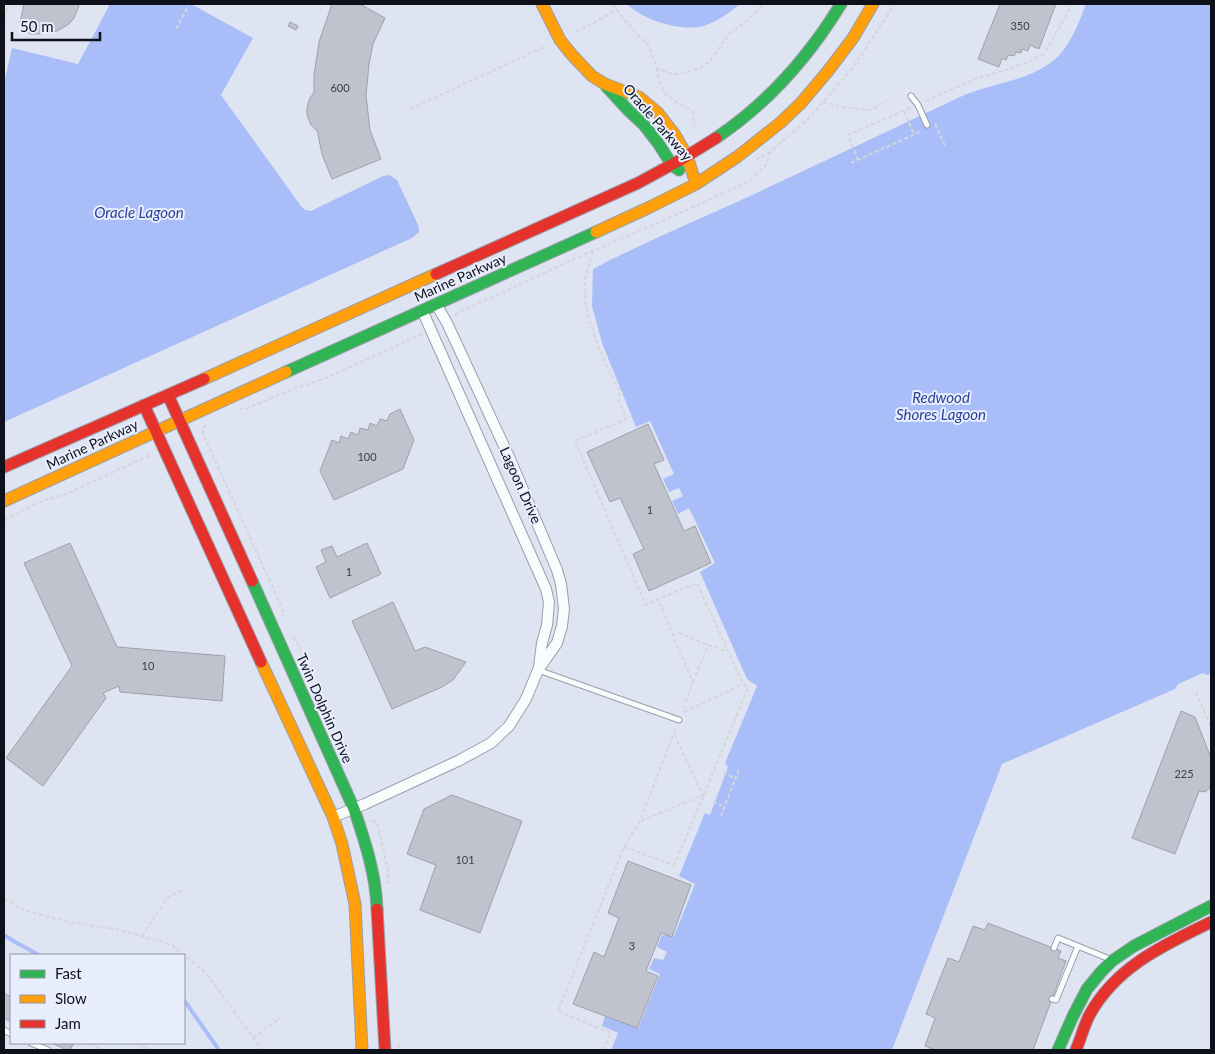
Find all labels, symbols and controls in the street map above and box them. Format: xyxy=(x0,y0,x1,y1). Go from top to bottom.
scale bar xyxy=(12,10,100,42)
text: 50 m xyxy=(20,17,54,35)
house number: 350 xyxy=(1010,19,1030,32)
street label: Oracle Parkway xyxy=(620,80,696,164)
house number: 600 xyxy=(330,81,350,94)
water label: Oracle Lagoon xyxy=(94,203,184,221)
street label: Marine Parkway xyxy=(411,249,510,305)
water label: Redwood Shores Lagoon xyxy=(896,388,986,423)
street label: Marine Parkway xyxy=(43,415,141,473)
street label: Lagoon Drive xyxy=(497,444,545,526)
house number: 100 xyxy=(357,450,377,463)
house number: 1 xyxy=(647,503,653,516)
house number: 1 xyxy=(346,565,352,578)
street label: Twin Dolphin Drive xyxy=(293,650,357,766)
house number: 10 xyxy=(142,659,155,672)
house number: 225 xyxy=(1174,767,1194,780)
house number: 101 xyxy=(455,853,475,866)
house number: 3 xyxy=(629,939,635,952)
legend xyxy=(10,954,185,1044)
text: Fast xyxy=(55,964,82,982)
text: Slow xyxy=(55,989,87,1007)
text: Jam xyxy=(55,1014,81,1032)

